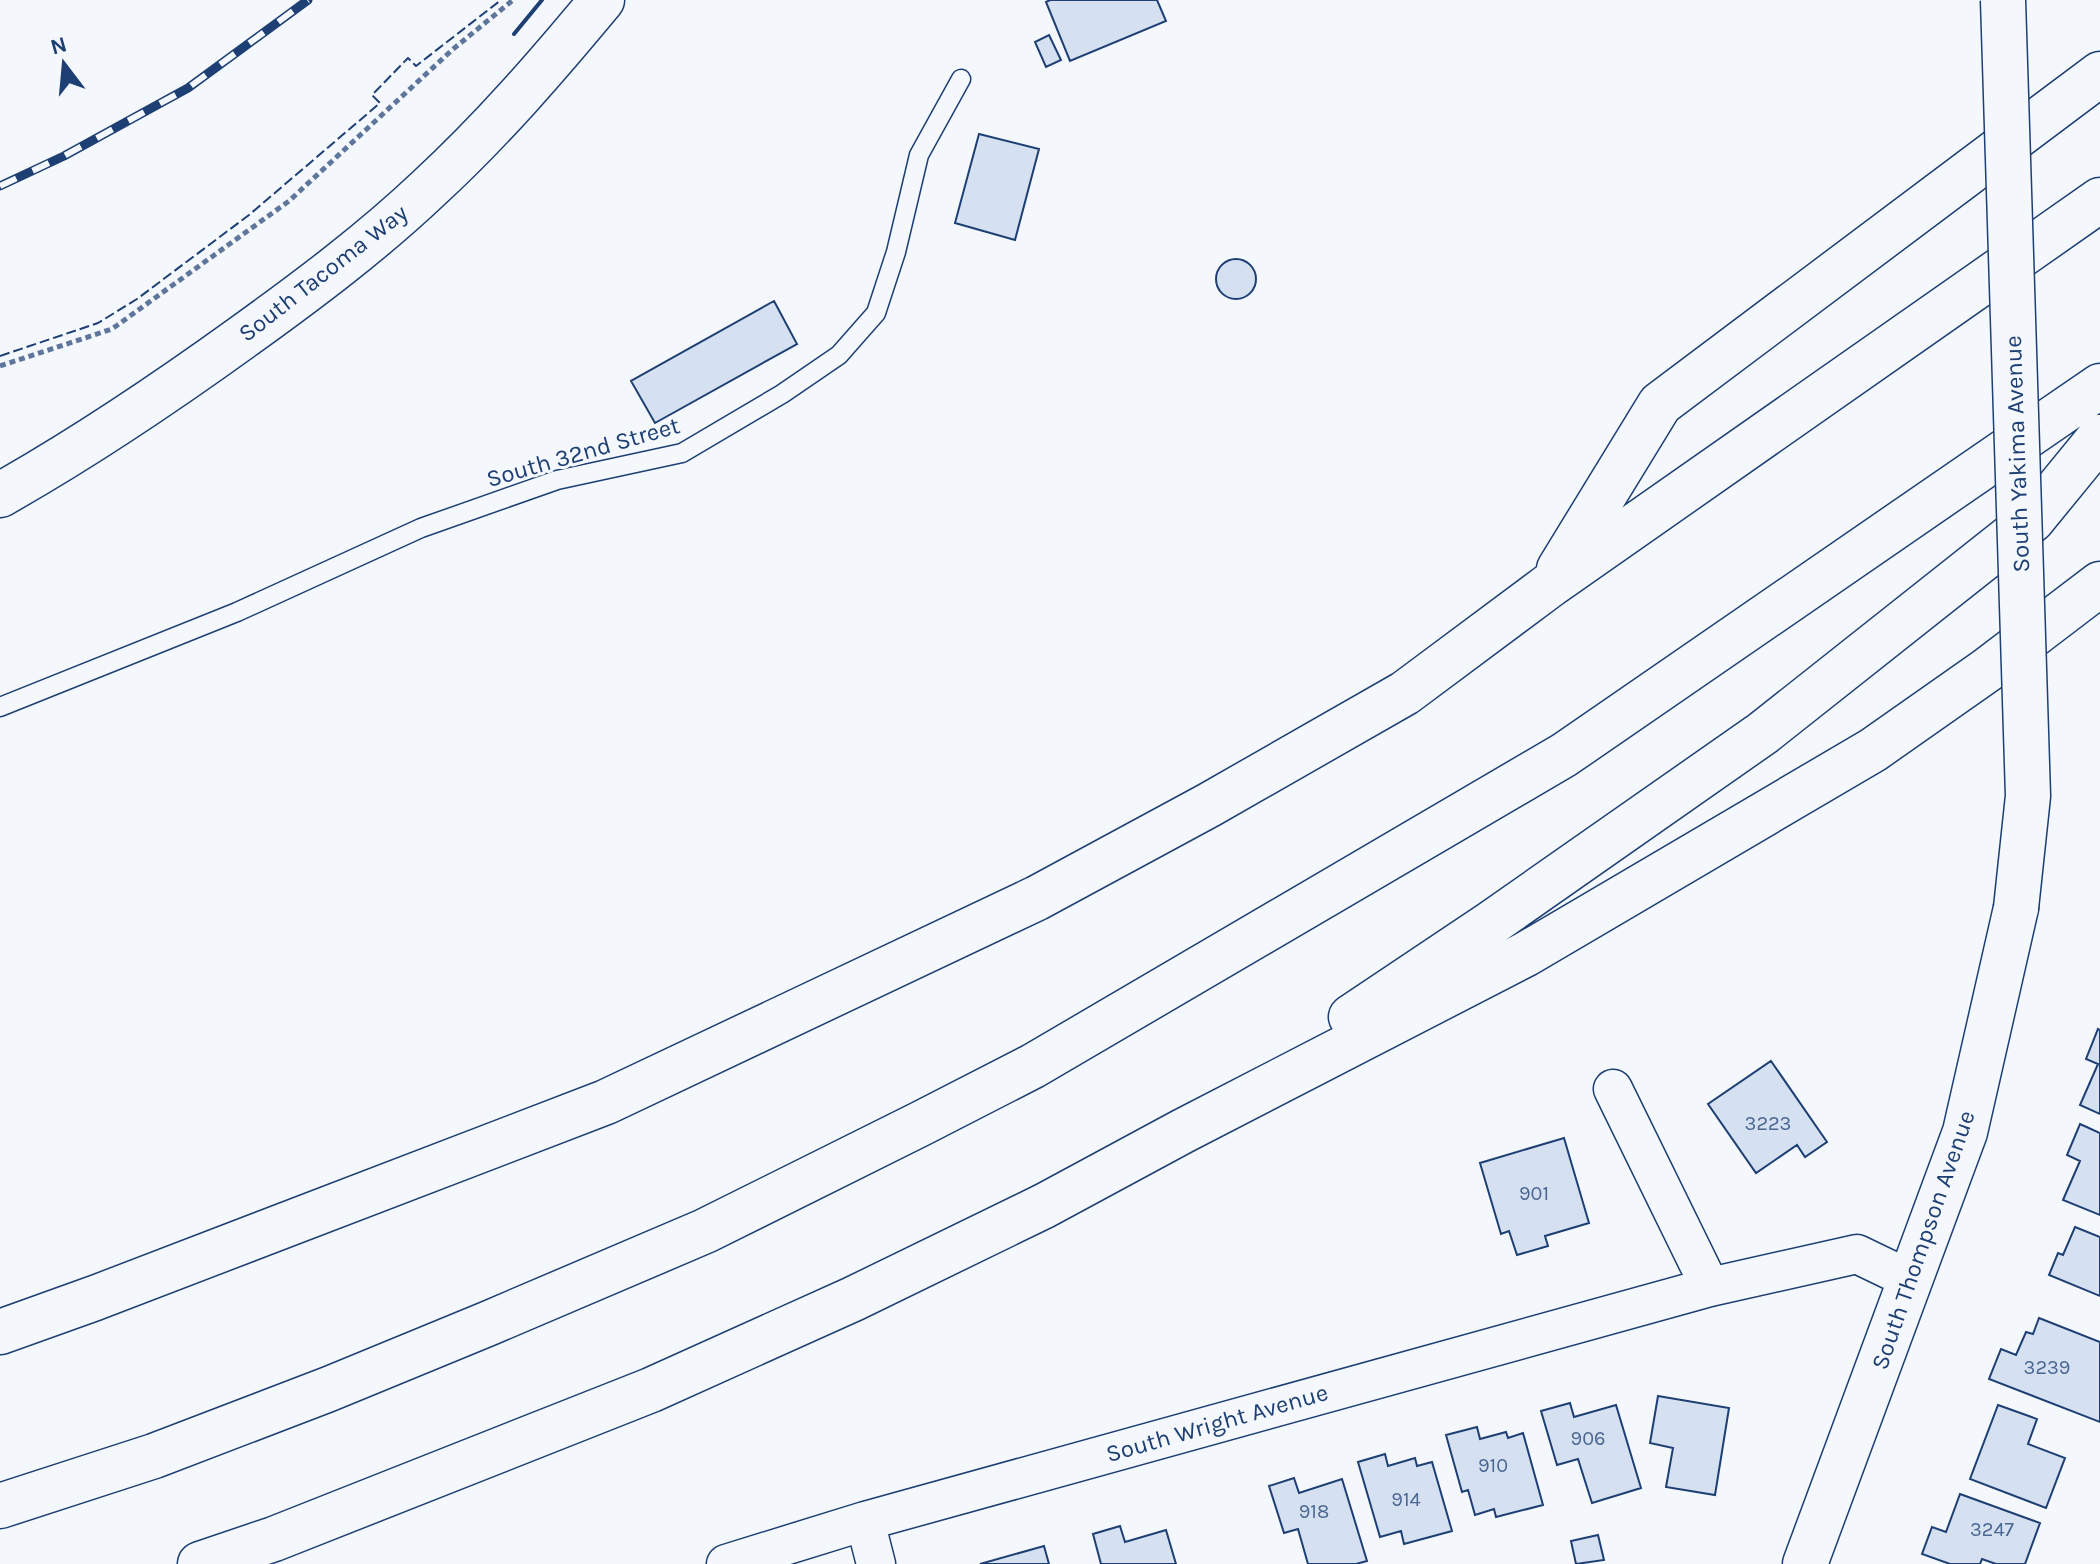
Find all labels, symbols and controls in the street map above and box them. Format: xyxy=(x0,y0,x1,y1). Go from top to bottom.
north arrow xyxy=(24,24,104,104)
text: N xyxy=(48,31,70,60)
street label: South Tacoma Way xyxy=(233,198,413,348)
street label: South Yakima Avenue xyxy=(1999,335,2035,573)
street label: South 32nd Street xyxy=(483,411,683,493)
street label: South Thompson Avenue xyxy=(1865,1107,1981,1373)
house number: 3223 xyxy=(1745,1112,1791,1135)
house number: 901 xyxy=(1519,1182,1549,1205)
house number: 3239 xyxy=(2024,1356,2070,1379)
street label: South Wright Avenue xyxy=(1103,1378,1331,1468)
house number: 906 xyxy=(1571,1427,1605,1450)
house number: 910 xyxy=(1478,1454,1508,1477)
house number: 914 xyxy=(1391,1488,1421,1511)
house number: 918 xyxy=(1299,1500,1329,1523)
house number: 3247 xyxy=(1970,1518,2015,1541)

